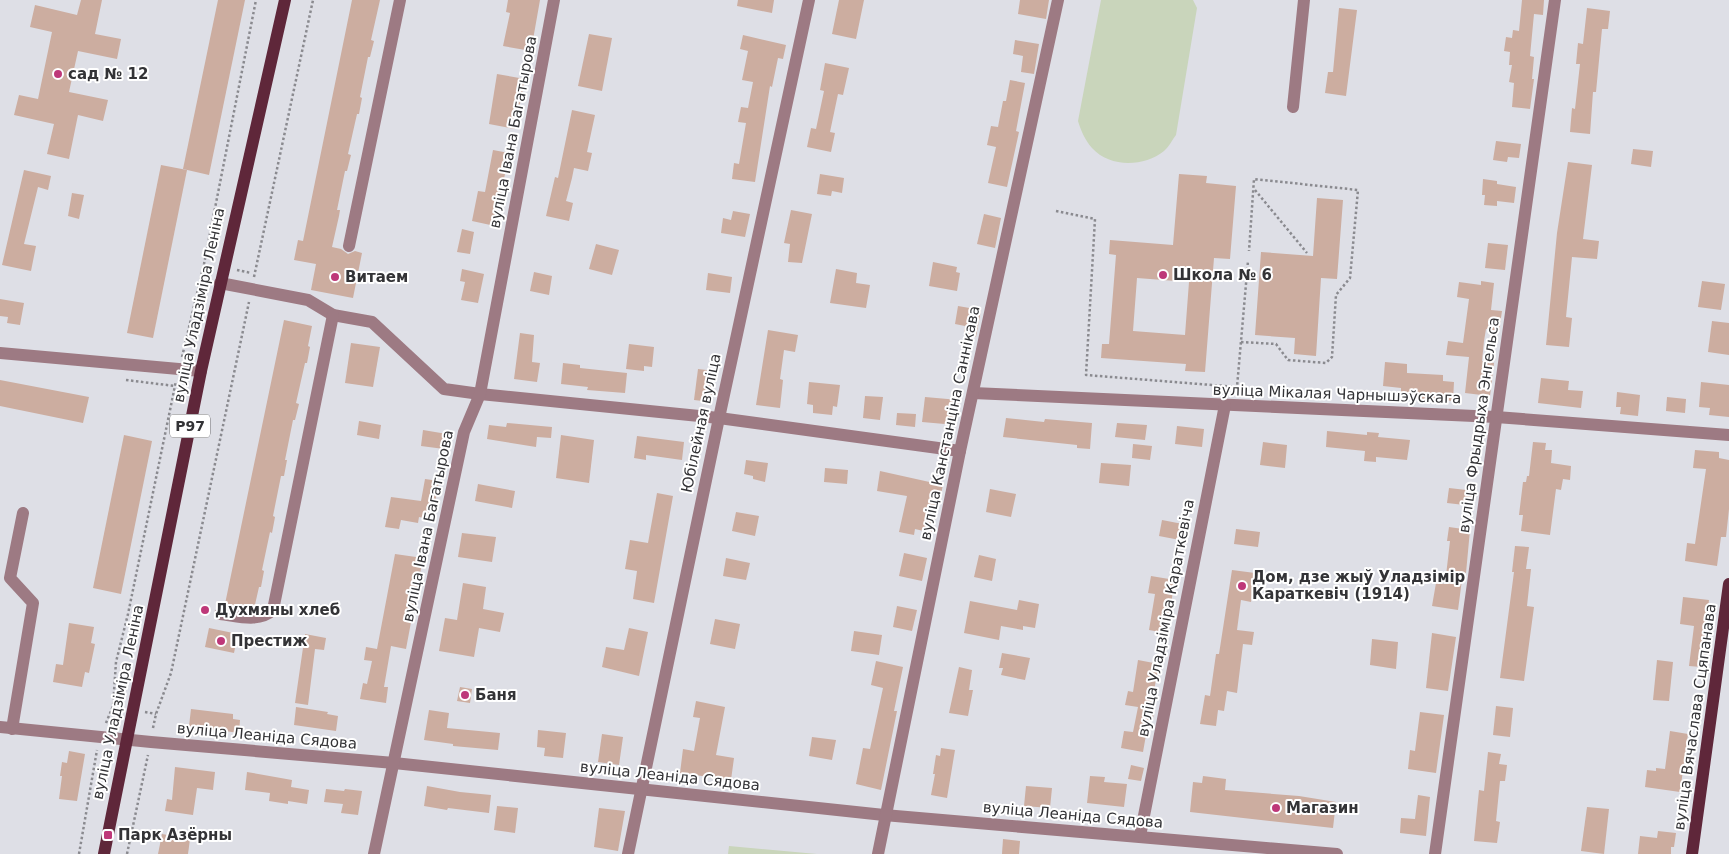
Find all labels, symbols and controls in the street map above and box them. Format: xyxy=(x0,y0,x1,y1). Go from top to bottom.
street label: вуліца Івана Багатырова xyxy=(485,34,541,230)
place label: сад № 12 xyxy=(68,65,149,83)
marker: сад № 12 xyxy=(52,68,64,80)
street label: вуліца Уладзіміра Леніна xyxy=(170,206,228,404)
place label: Школа № 6 xyxy=(1173,266,1272,284)
place label: Витаем xyxy=(345,268,408,286)
marker: Школа № 6 xyxy=(1157,269,1169,281)
marker: Витаем xyxy=(329,271,341,283)
street label: вуліца Канстанціна Саннікава xyxy=(916,304,984,542)
street label: вуліца Фрыдрыха Энгельса xyxy=(1455,316,1503,534)
street label: Юбілейная вуліца xyxy=(677,352,725,494)
street label: вуліца Мікалая Чарнышэўскага xyxy=(1212,381,1462,407)
road number: Р97 xyxy=(170,414,210,438)
street label: вуліца Івана Багатырова xyxy=(399,428,457,624)
street label: вуліца Уладзіміра Караткевіча xyxy=(1134,498,1198,738)
place label: Дом, дзе жыў Уладзімір Караткевіч (1914) xyxy=(1252,568,1466,603)
marker: Дом, дзе жыў Уладзімір Караткевіч (1914) xyxy=(1236,580,1248,592)
place label: Духмяны хлеб xyxy=(215,601,340,619)
street label: вуліца Уладзіміра Леніна xyxy=(89,603,147,801)
street label: вуліца Вячаслава Сцяпанава xyxy=(1670,603,1720,831)
marker: Духмяны хлеб xyxy=(199,604,211,616)
place label: Престиж xyxy=(231,632,308,650)
marker: Престиж xyxy=(215,635,227,647)
place label: Баня xyxy=(475,686,517,704)
marker: Баня xyxy=(459,689,471,701)
street label: вуліца Леаніда Сядова xyxy=(176,719,358,753)
street label: вуліца Леаніда Сядова xyxy=(579,758,761,794)
street label: вуліца Леаніда Сядова xyxy=(982,798,1164,832)
place label: Магазин xyxy=(1286,799,1359,817)
marker: Магазин xyxy=(1270,802,1282,814)
place label: Парк Азёрны xyxy=(118,826,232,844)
marker: Парк Азёрны xyxy=(102,829,114,841)

